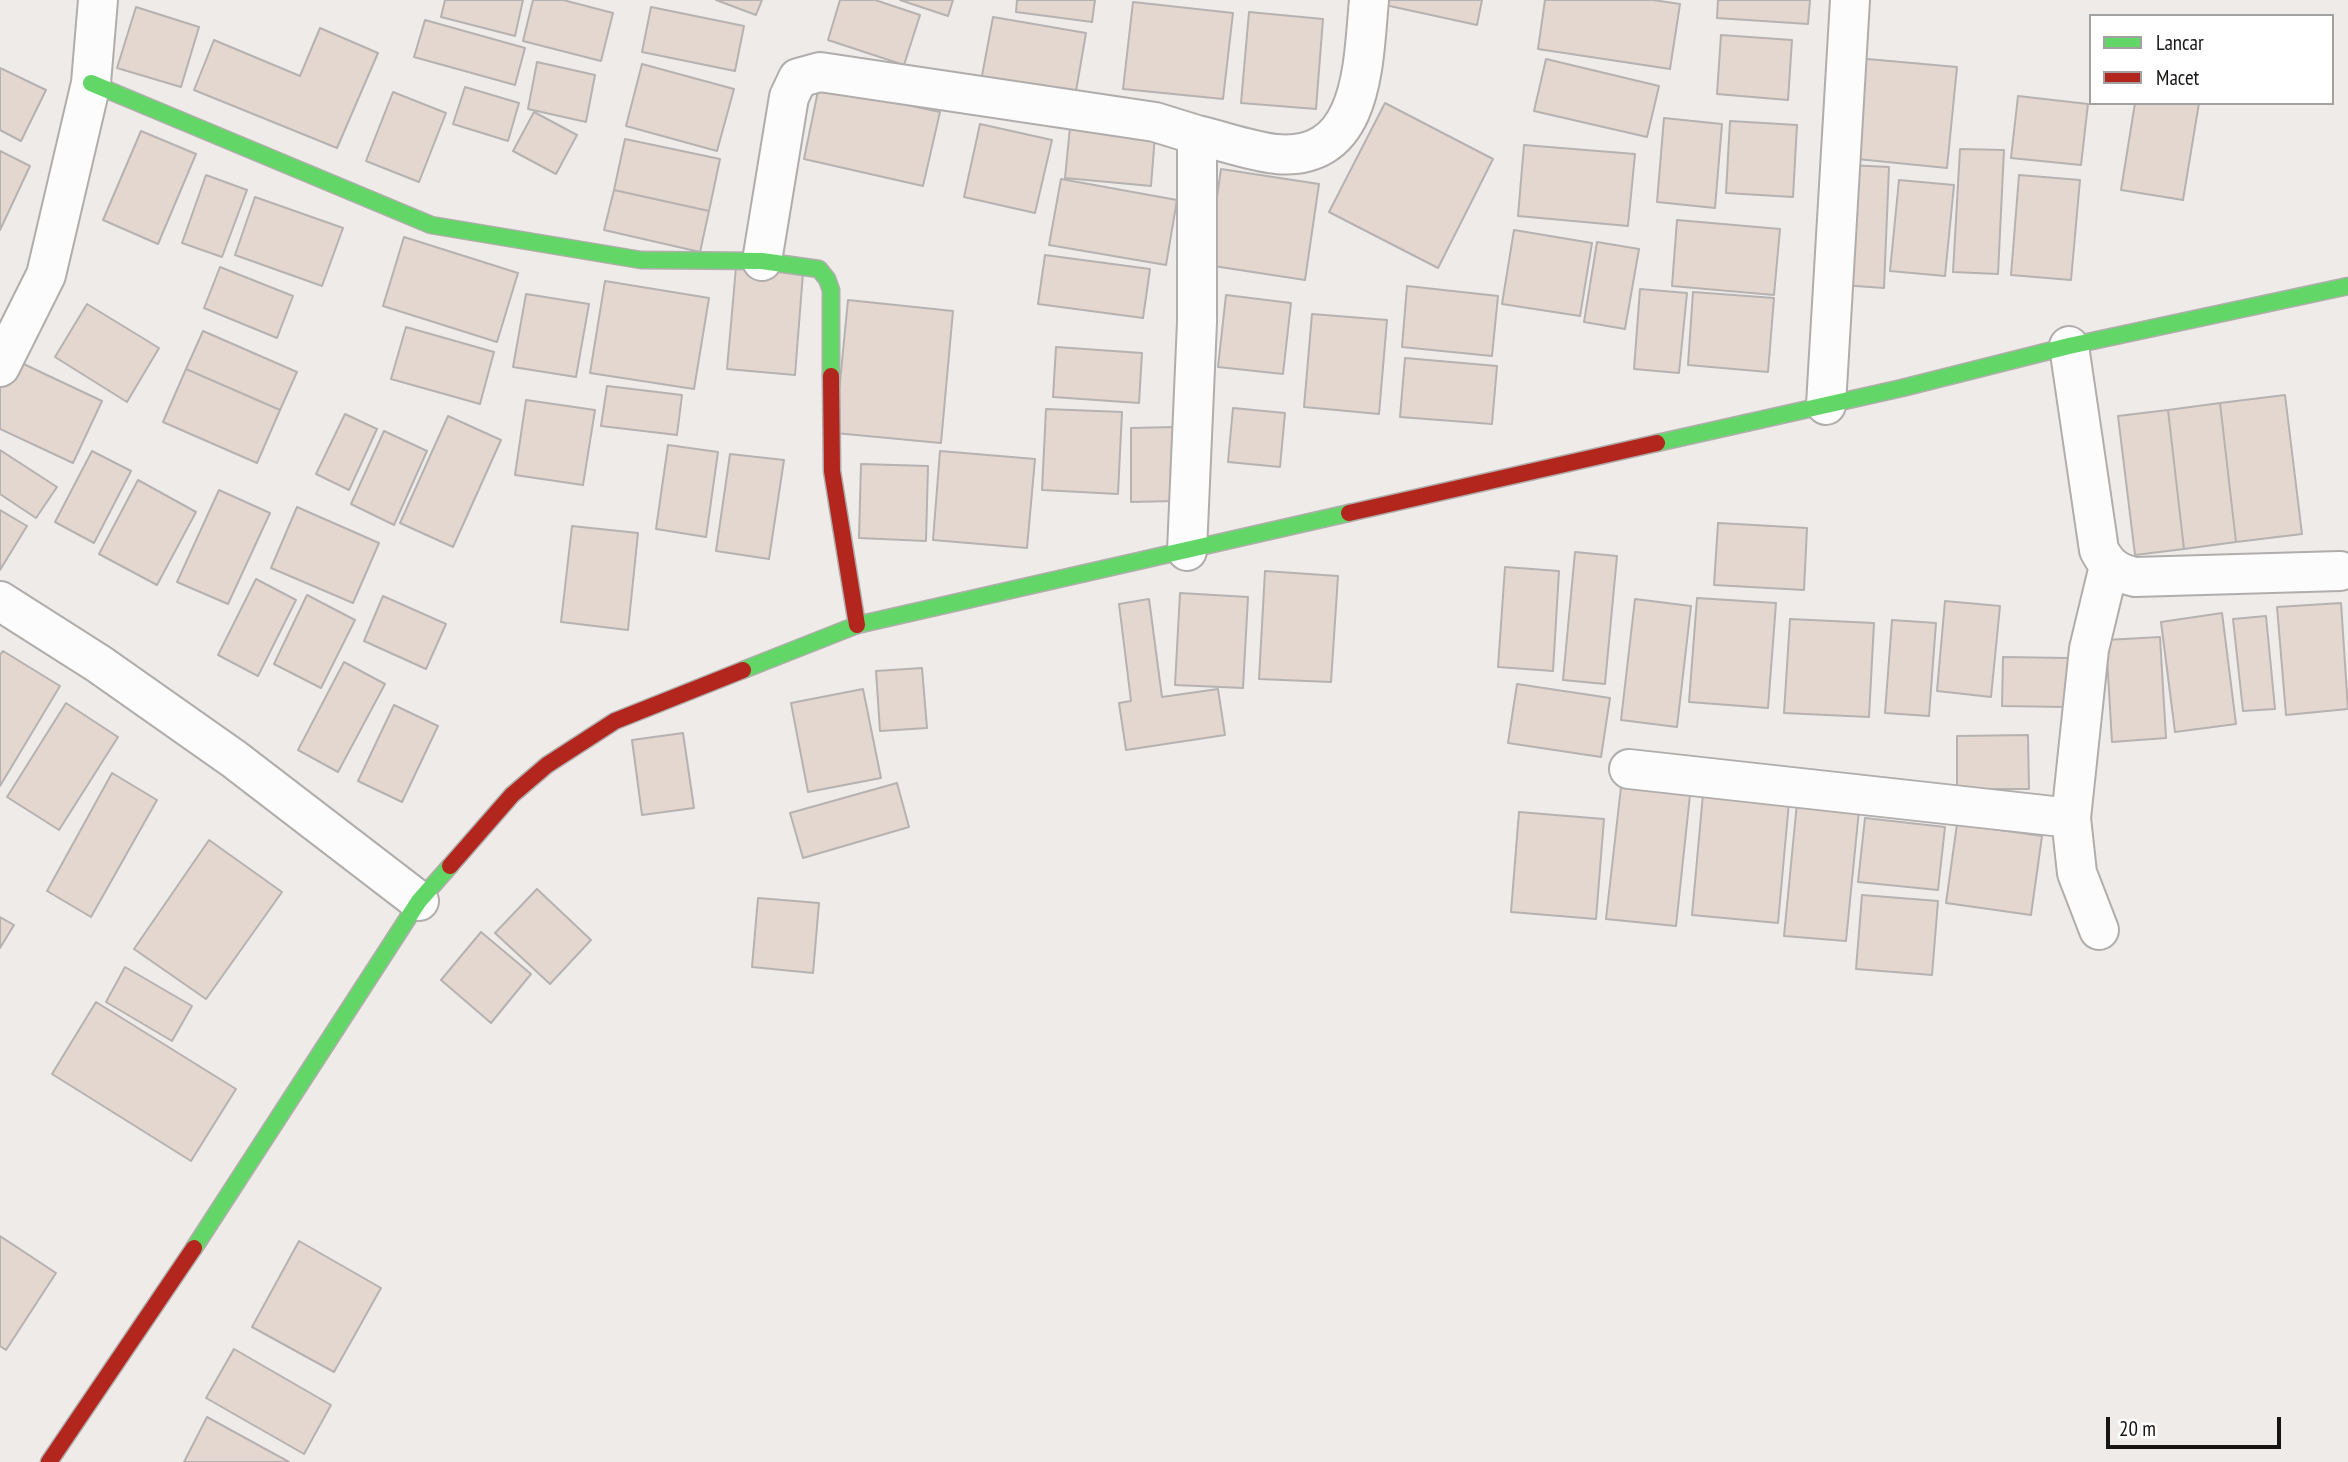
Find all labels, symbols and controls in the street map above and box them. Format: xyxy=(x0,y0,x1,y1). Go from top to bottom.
legend xyxy=(2089,14,2334,105)
text: Lancar xyxy=(2156,29,2204,56)
text: Macet xyxy=(2156,64,2199,91)
scale bar xyxy=(2110,1402,2285,1446)
text: 20 m xyxy=(2119,1415,2156,1442)

